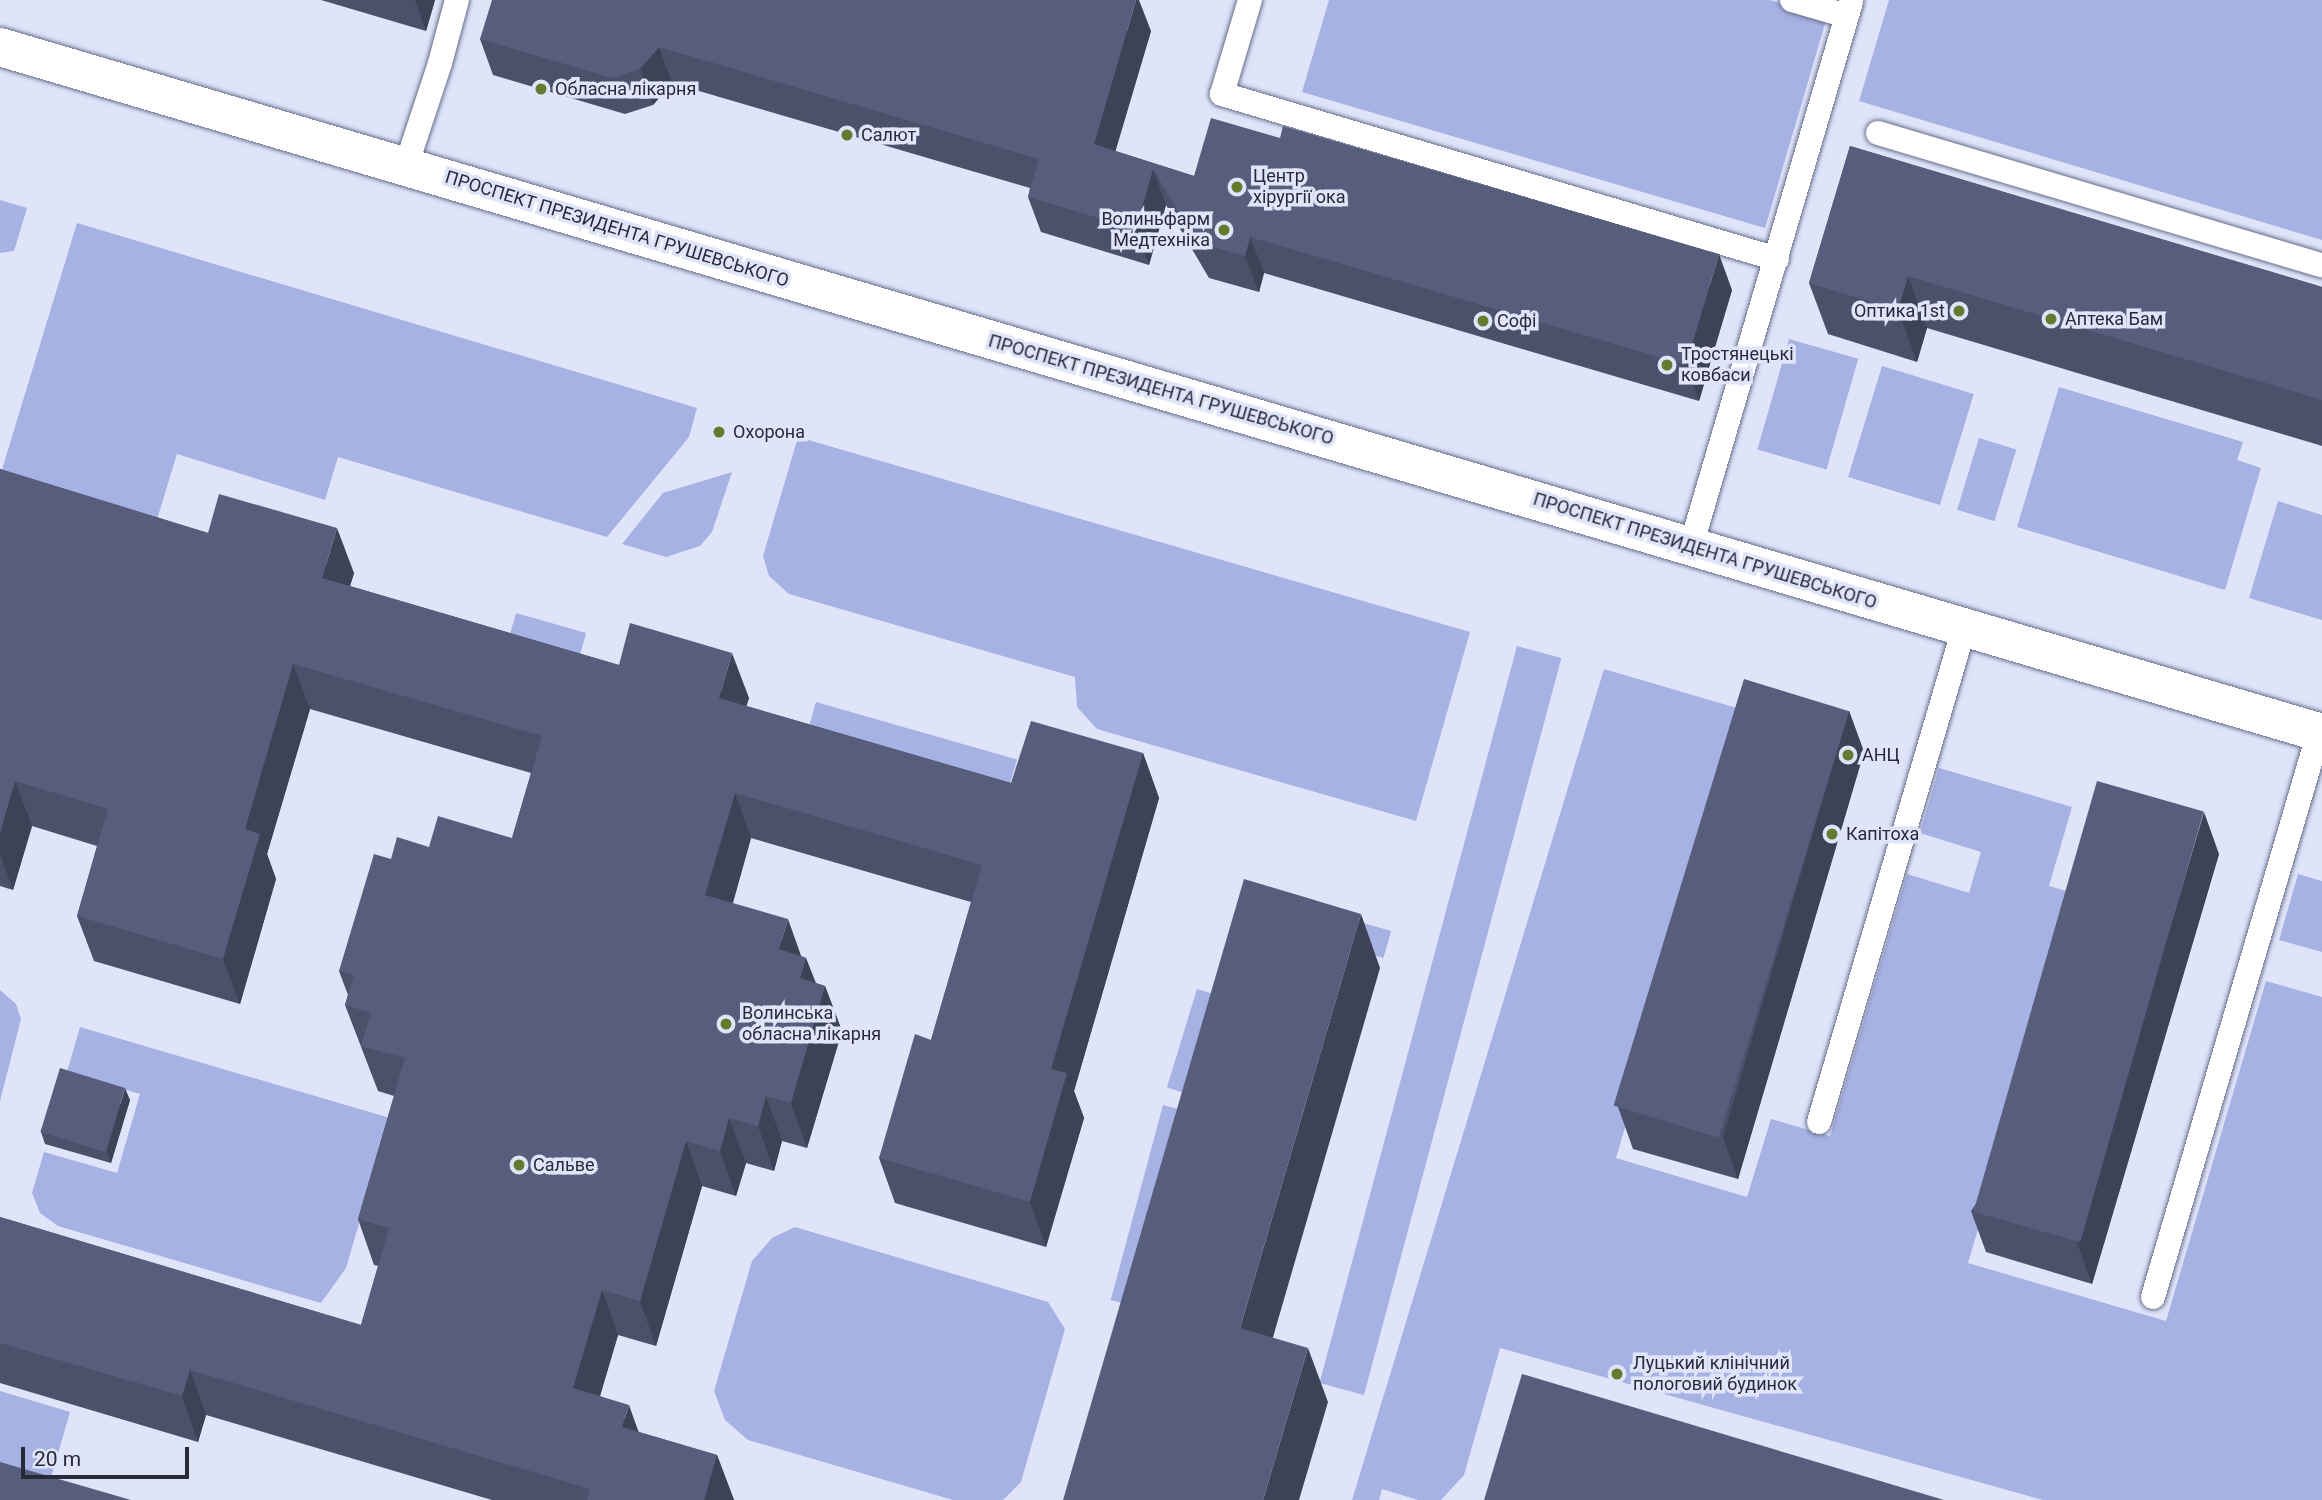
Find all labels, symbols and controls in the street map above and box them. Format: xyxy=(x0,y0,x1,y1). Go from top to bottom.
place label: Обласна лікарня xyxy=(555,78,696,100)
marker: Обласна лікарня xyxy=(533,81,549,97)
place label: Салют xyxy=(861,124,916,146)
marker: Салют xyxy=(839,127,855,143)
street label: ПРОСПЕКТ ПРЕЗИДЕНТА ГРУШЕВСЬКОГО xyxy=(442,166,792,292)
place label: Центр хірургії ока xyxy=(1253,166,1346,208)
marker: Центр хірургії ока xyxy=(1227,177,1247,197)
place label: Волиньфарм Медтехніка xyxy=(1101,209,1210,252)
marker: Волиньфарм Медтехніка xyxy=(1216,222,1232,238)
place label: Оптика 1st xyxy=(1854,300,1945,322)
marker: Оптика 1st xyxy=(1951,303,1967,319)
place label: Аптека Бам xyxy=(2065,308,2163,330)
place label: Софі xyxy=(1497,310,1536,332)
marker: Аптека Бам xyxy=(2043,311,2059,327)
marker: Софі xyxy=(1475,313,1491,329)
street label: ПРОСПЕКТ ПРЕЗИДЕНТА ГРУШЕВСЬКОГО xyxy=(986,330,1336,450)
place label: Тростянецькі ковбаси xyxy=(1681,344,1794,386)
marker: Тростянецькі ковбаси xyxy=(1659,357,1675,373)
place label: Охорона xyxy=(733,421,805,443)
marker: Охорона xyxy=(711,424,727,440)
street label: ПРОСПЕКТ ПРЕЗИДЕНТА ГРУШЕВСЬКОГО xyxy=(1530,488,1880,614)
place label: АНЦ xyxy=(1862,744,1900,766)
marker: АНЦ xyxy=(1840,747,1856,763)
place label: Капітоха xyxy=(1846,823,1919,845)
marker: Капітоха xyxy=(1824,826,1840,842)
place label: Волинська обласна лікарня xyxy=(742,1003,881,1046)
marker: Волинська обласна лікарня xyxy=(716,1014,736,1034)
place label: Сальве xyxy=(533,1154,595,1176)
marker: Сальве xyxy=(511,1157,527,1173)
place label: Луцький клінічний пологовий будинок xyxy=(1633,1353,1797,1396)
marker: Луцький клінічний пологовий будинок xyxy=(1607,1364,1627,1384)
scale bar xyxy=(24,1434,192,1478)
text: 20 m xyxy=(34,1447,81,1471)

